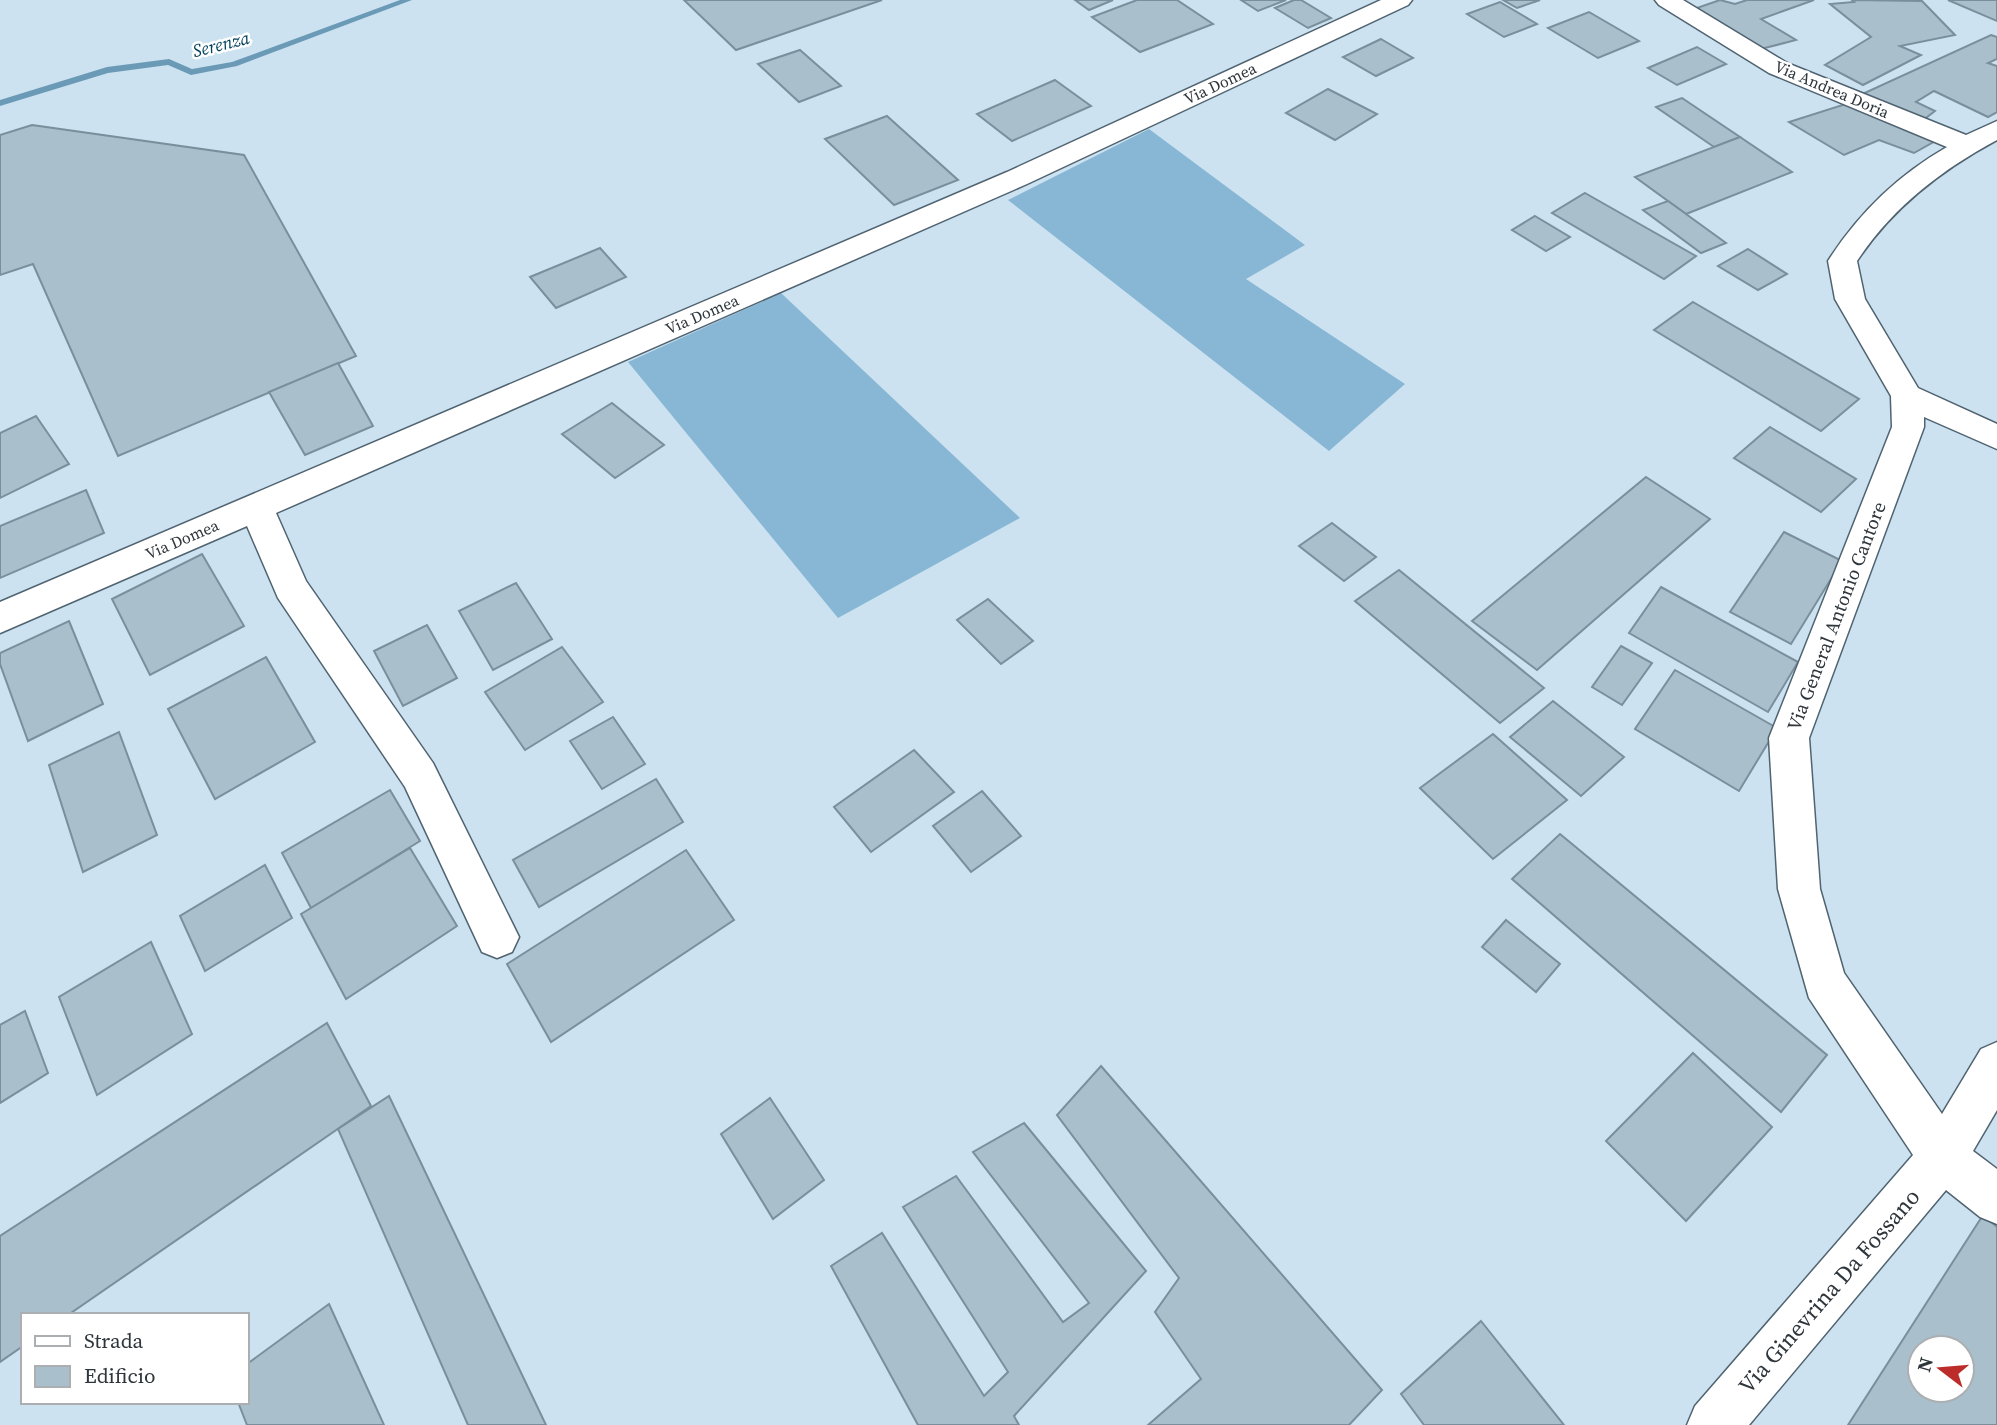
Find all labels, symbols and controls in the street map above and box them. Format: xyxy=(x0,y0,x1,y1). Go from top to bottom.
water label: Serenza xyxy=(190,25,253,63)
street label: Via Andrea Doria xyxy=(1771,55,1894,123)
street label: Via Domea xyxy=(1180,56,1261,109)
street label: Via Domea xyxy=(662,288,743,339)
street label: Via General Antonio Cantore xyxy=(1780,498,1892,734)
street label: Via Domea xyxy=(142,513,223,564)
street label: Via Ginevrina Da Fossano xyxy=(1731,1181,1927,1401)
legend xyxy=(21,1313,248,1404)
text: Strada xyxy=(84,1326,143,1355)
north arrow xyxy=(1906,1334,1976,1404)
text: N xyxy=(1910,1354,1939,1375)
text: Edificio xyxy=(84,1361,156,1390)

